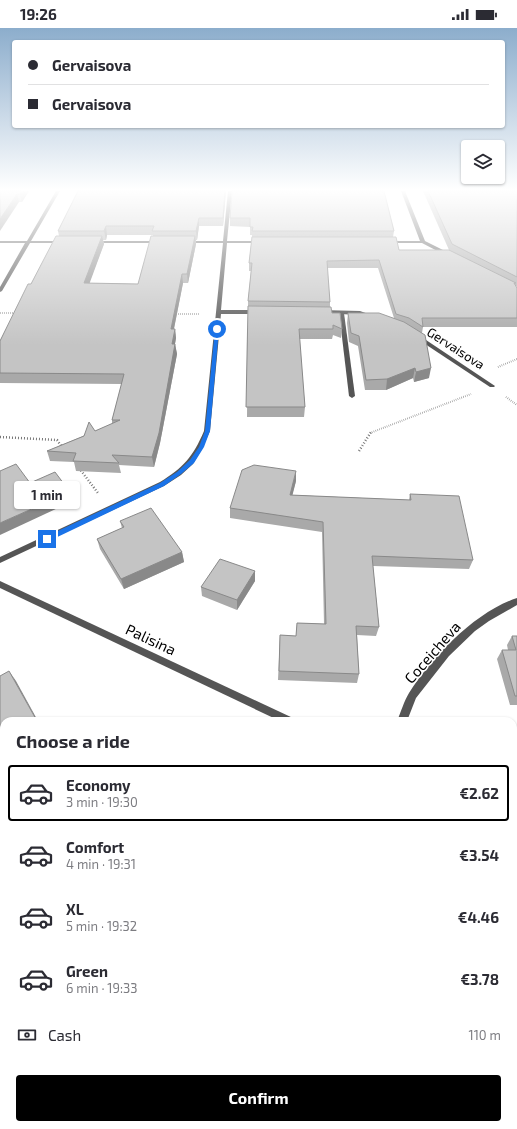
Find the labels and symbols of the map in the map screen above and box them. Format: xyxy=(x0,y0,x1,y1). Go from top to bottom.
route start xyxy=(208,320,226,338)
street label: Gervaisova xyxy=(424,323,488,373)
callout: 1 min xyxy=(14,481,80,509)
route end xyxy=(38,530,56,548)
street label: Coceicheva xyxy=(400,617,464,687)
street label: Palisina xyxy=(123,620,179,658)

